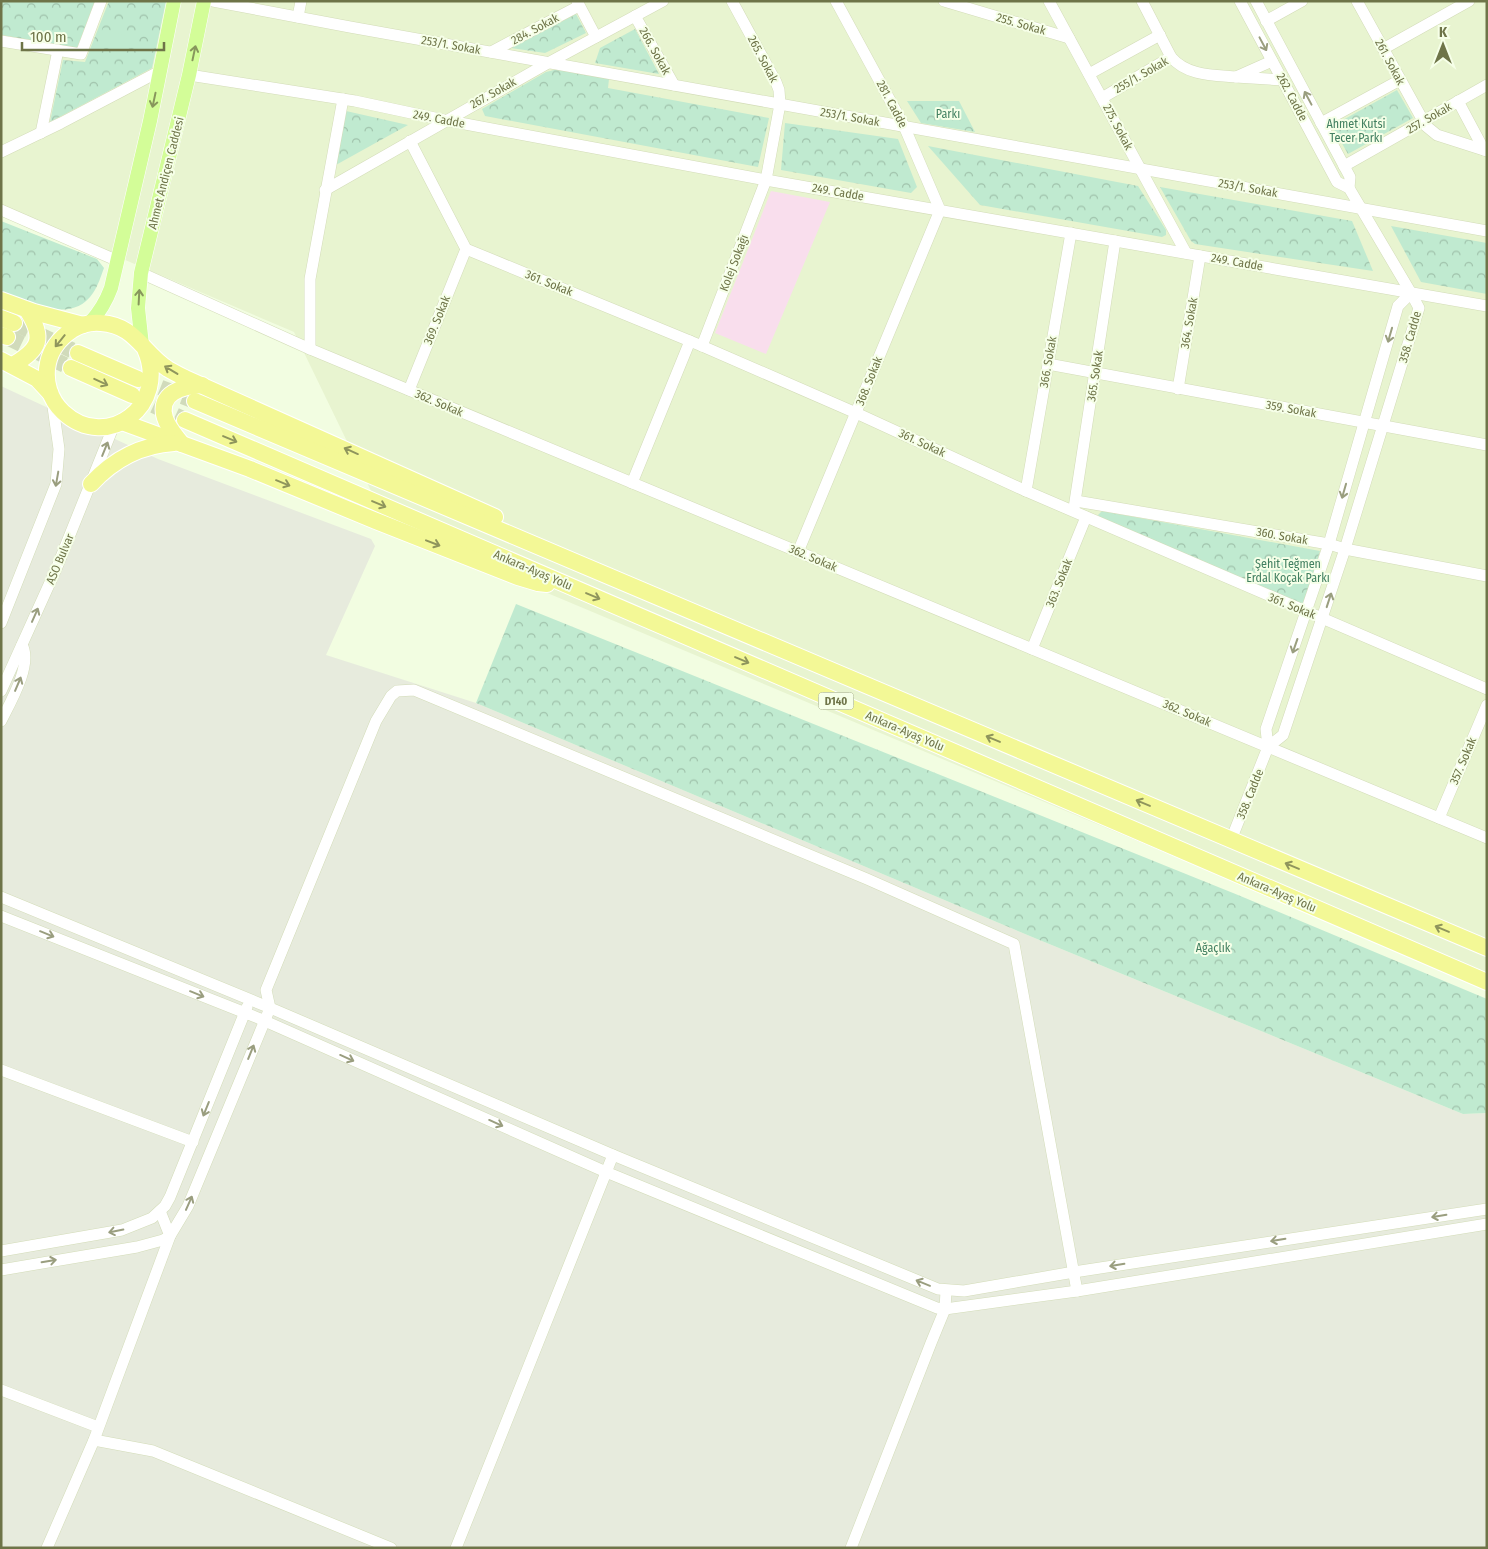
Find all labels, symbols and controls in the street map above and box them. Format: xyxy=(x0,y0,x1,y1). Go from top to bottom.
street label: 255. Sokak xyxy=(995,10,1048,38)
street label: 284. Sokak xyxy=(509,11,561,47)
scale bar xyxy=(22,20,165,52)
north arrow xyxy=(1418,20,1468,70)
text: K xyxy=(1439,24,1448,41)
street label: 266. Sokak xyxy=(636,25,674,77)
text: 100 m xyxy=(30,28,67,46)
street label: 253/1. Sokak xyxy=(420,33,482,57)
street label: 265. Sokak xyxy=(745,33,781,85)
one-way arrow xyxy=(1259,36,1268,51)
street label: 261. Sokak xyxy=(1372,37,1408,88)
one-way arrow xyxy=(190,45,199,61)
street label: 255/1. Sokak xyxy=(1111,54,1171,96)
street label: 262. Cadde xyxy=(1274,71,1311,123)
street label: 267. Sokak xyxy=(468,74,519,111)
street label: 281. Cadde xyxy=(874,78,910,130)
one-way arrow xyxy=(1303,90,1313,105)
one-way arrow xyxy=(148,92,158,108)
street label: 257. Sokak xyxy=(1404,99,1454,137)
street label: 275. Sokak xyxy=(1100,102,1136,153)
street label: 253/1. Sokak xyxy=(819,105,881,129)
street label: 249. Cadde xyxy=(412,107,466,131)
park label: Parkı xyxy=(936,107,960,121)
street label: Ahmet Andiçen Caddesi xyxy=(145,115,187,231)
park label: Ahmet Kutsi Tecer Parkı xyxy=(1326,117,1386,145)
street label: 253/1. Sokak xyxy=(1217,176,1279,200)
street label: 249. Cadde xyxy=(811,181,865,203)
street label: Kolej Sokağı xyxy=(717,233,751,293)
street label: 249. Cadde xyxy=(1210,251,1264,273)
street label: 361. Sokak xyxy=(523,267,575,299)
one-way arrow xyxy=(134,289,143,305)
street label: 369. Sokak xyxy=(421,293,453,347)
street label: 364. Sokak xyxy=(1178,296,1200,350)
street label: 358. Cadde xyxy=(1396,310,1424,364)
one-way arrow xyxy=(1384,327,1394,343)
one-way arrow xyxy=(54,335,65,348)
street label: 366. Sokak xyxy=(1037,335,1059,389)
street label: 365. Sokak xyxy=(1084,349,1106,402)
street label: 368. Sokak xyxy=(853,354,885,408)
one-way arrow xyxy=(164,364,178,374)
one-way arrow xyxy=(93,377,108,387)
street label: 362. Sokak xyxy=(413,387,466,420)
street label: 359. Sokak xyxy=(1265,398,1318,420)
street label: 361. Sokak xyxy=(896,426,948,460)
one-way arrow xyxy=(222,435,237,445)
one-way arrow xyxy=(101,442,110,457)
one-way arrow xyxy=(344,445,359,455)
one-way arrow xyxy=(51,470,61,486)
one-way arrow xyxy=(275,479,290,488)
one-way arrow xyxy=(1339,483,1349,499)
one-way arrow xyxy=(371,499,386,509)
street label: 360. Sokak xyxy=(1255,525,1309,547)
street label: ASO Bulvar xyxy=(43,531,77,586)
one-way arrow xyxy=(425,539,441,548)
street label: 362. Sokak xyxy=(787,542,840,575)
street label: Ankara-Ayaş Yolu xyxy=(492,547,574,593)
street label: 363. Sokak xyxy=(1043,556,1075,609)
park label: Şehit Teğmen Erdal Koçak Parkı xyxy=(1246,557,1330,585)
street label: 361. Sokak xyxy=(1266,590,1318,622)
one-way arrow xyxy=(585,592,600,601)
one-way arrow xyxy=(1324,593,1334,609)
one-way arrow xyxy=(31,608,41,623)
one-way arrow xyxy=(1290,638,1299,653)
one-way arrow xyxy=(734,656,749,666)
one-way arrow xyxy=(13,677,23,692)
road number: D140 xyxy=(818,692,854,709)
street label: 362. Sokak xyxy=(1161,697,1214,730)
street label: Ankara-Ayaş Yolu xyxy=(864,708,946,754)
one-way arrow xyxy=(986,734,1001,744)
street label: 357. Sokak xyxy=(1447,735,1479,787)
street label: 358. Cadde xyxy=(1234,767,1266,821)
one-way arrow xyxy=(1135,797,1150,806)
one-way arrow xyxy=(1285,860,1300,870)
street label: Ankara-Ayaş Yolu xyxy=(1236,869,1318,915)
one-way arrow xyxy=(1435,924,1450,934)
one-way arrow xyxy=(39,930,54,939)
park label: Ağaçlık xyxy=(1196,941,1231,955)
one-way arrow xyxy=(189,990,205,999)
one-way arrow xyxy=(247,1045,256,1061)
one-way arrow xyxy=(339,1053,354,1063)
one-way arrow xyxy=(201,1101,211,1116)
one-way arrow xyxy=(488,1119,503,1129)
one-way arrow xyxy=(185,1196,195,1211)
one-way arrow xyxy=(1431,1211,1447,1221)
one-way arrow xyxy=(108,1227,124,1236)
one-way arrow xyxy=(1270,1236,1286,1246)
one-way arrow xyxy=(41,1256,57,1266)
one-way arrow xyxy=(1110,1260,1126,1270)
one-way arrow xyxy=(916,1278,931,1287)

